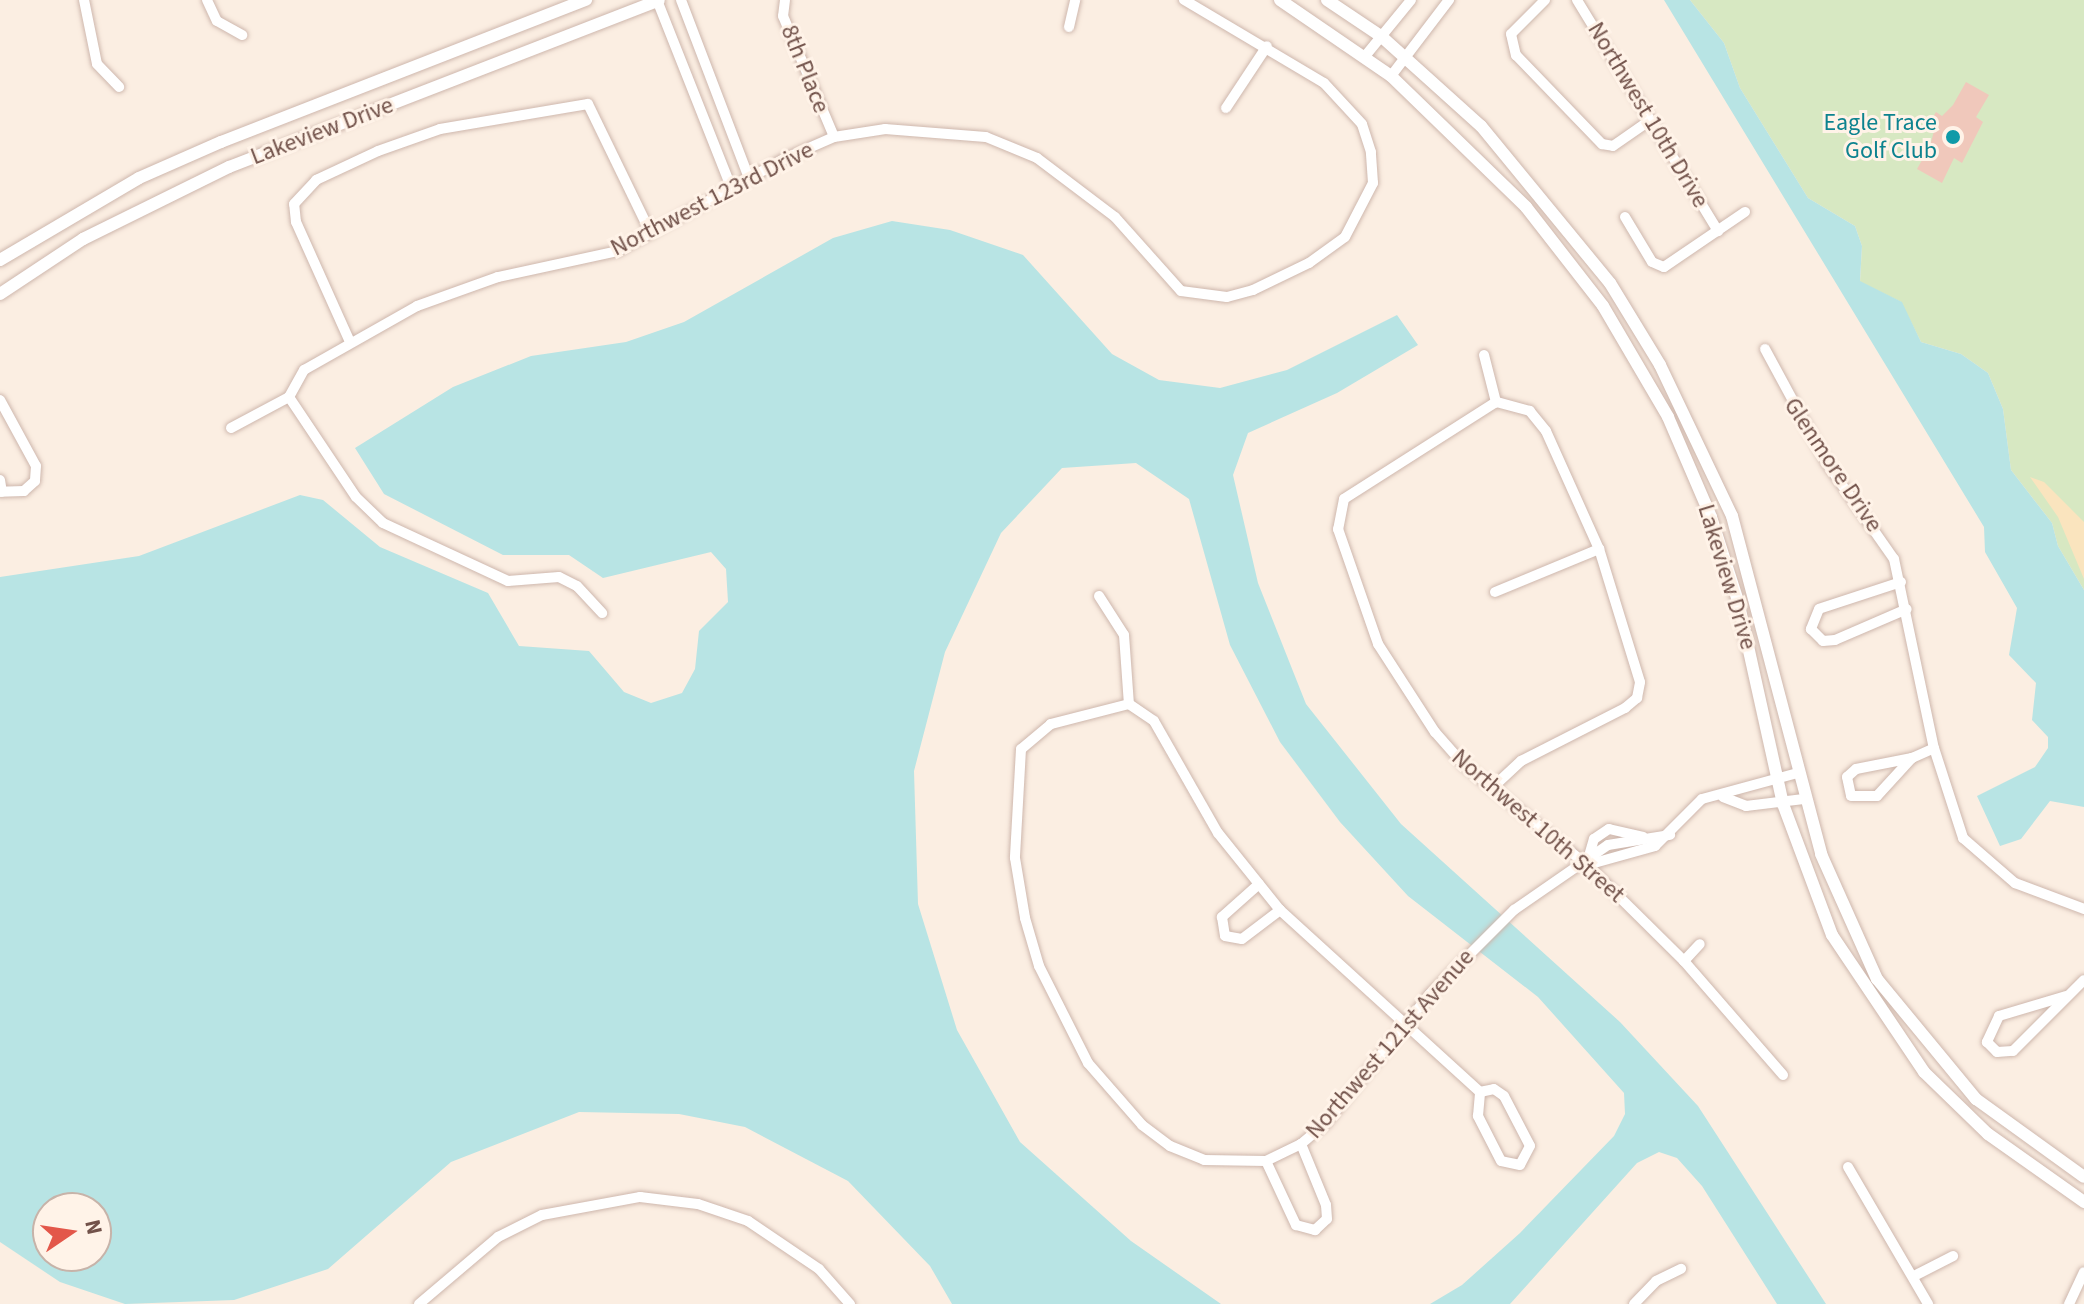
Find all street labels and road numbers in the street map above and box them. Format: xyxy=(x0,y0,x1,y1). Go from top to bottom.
street label: Northwest 10th Drive xyxy=(1581,17,1715,213)
street label: 8th Place xyxy=(774,21,836,117)
street label: Lakeview Drive xyxy=(247,91,397,171)
street label: Northwest 123rd Drive xyxy=(606,135,818,263)
street label: Glenmore Drive xyxy=(1778,392,1888,538)
street label: Lakeview Drive xyxy=(1691,501,1763,653)
street label: Northwest 10th Street xyxy=(1446,743,1630,909)
street label: Northwest 121st Avenue xyxy=(1300,943,1480,1145)

